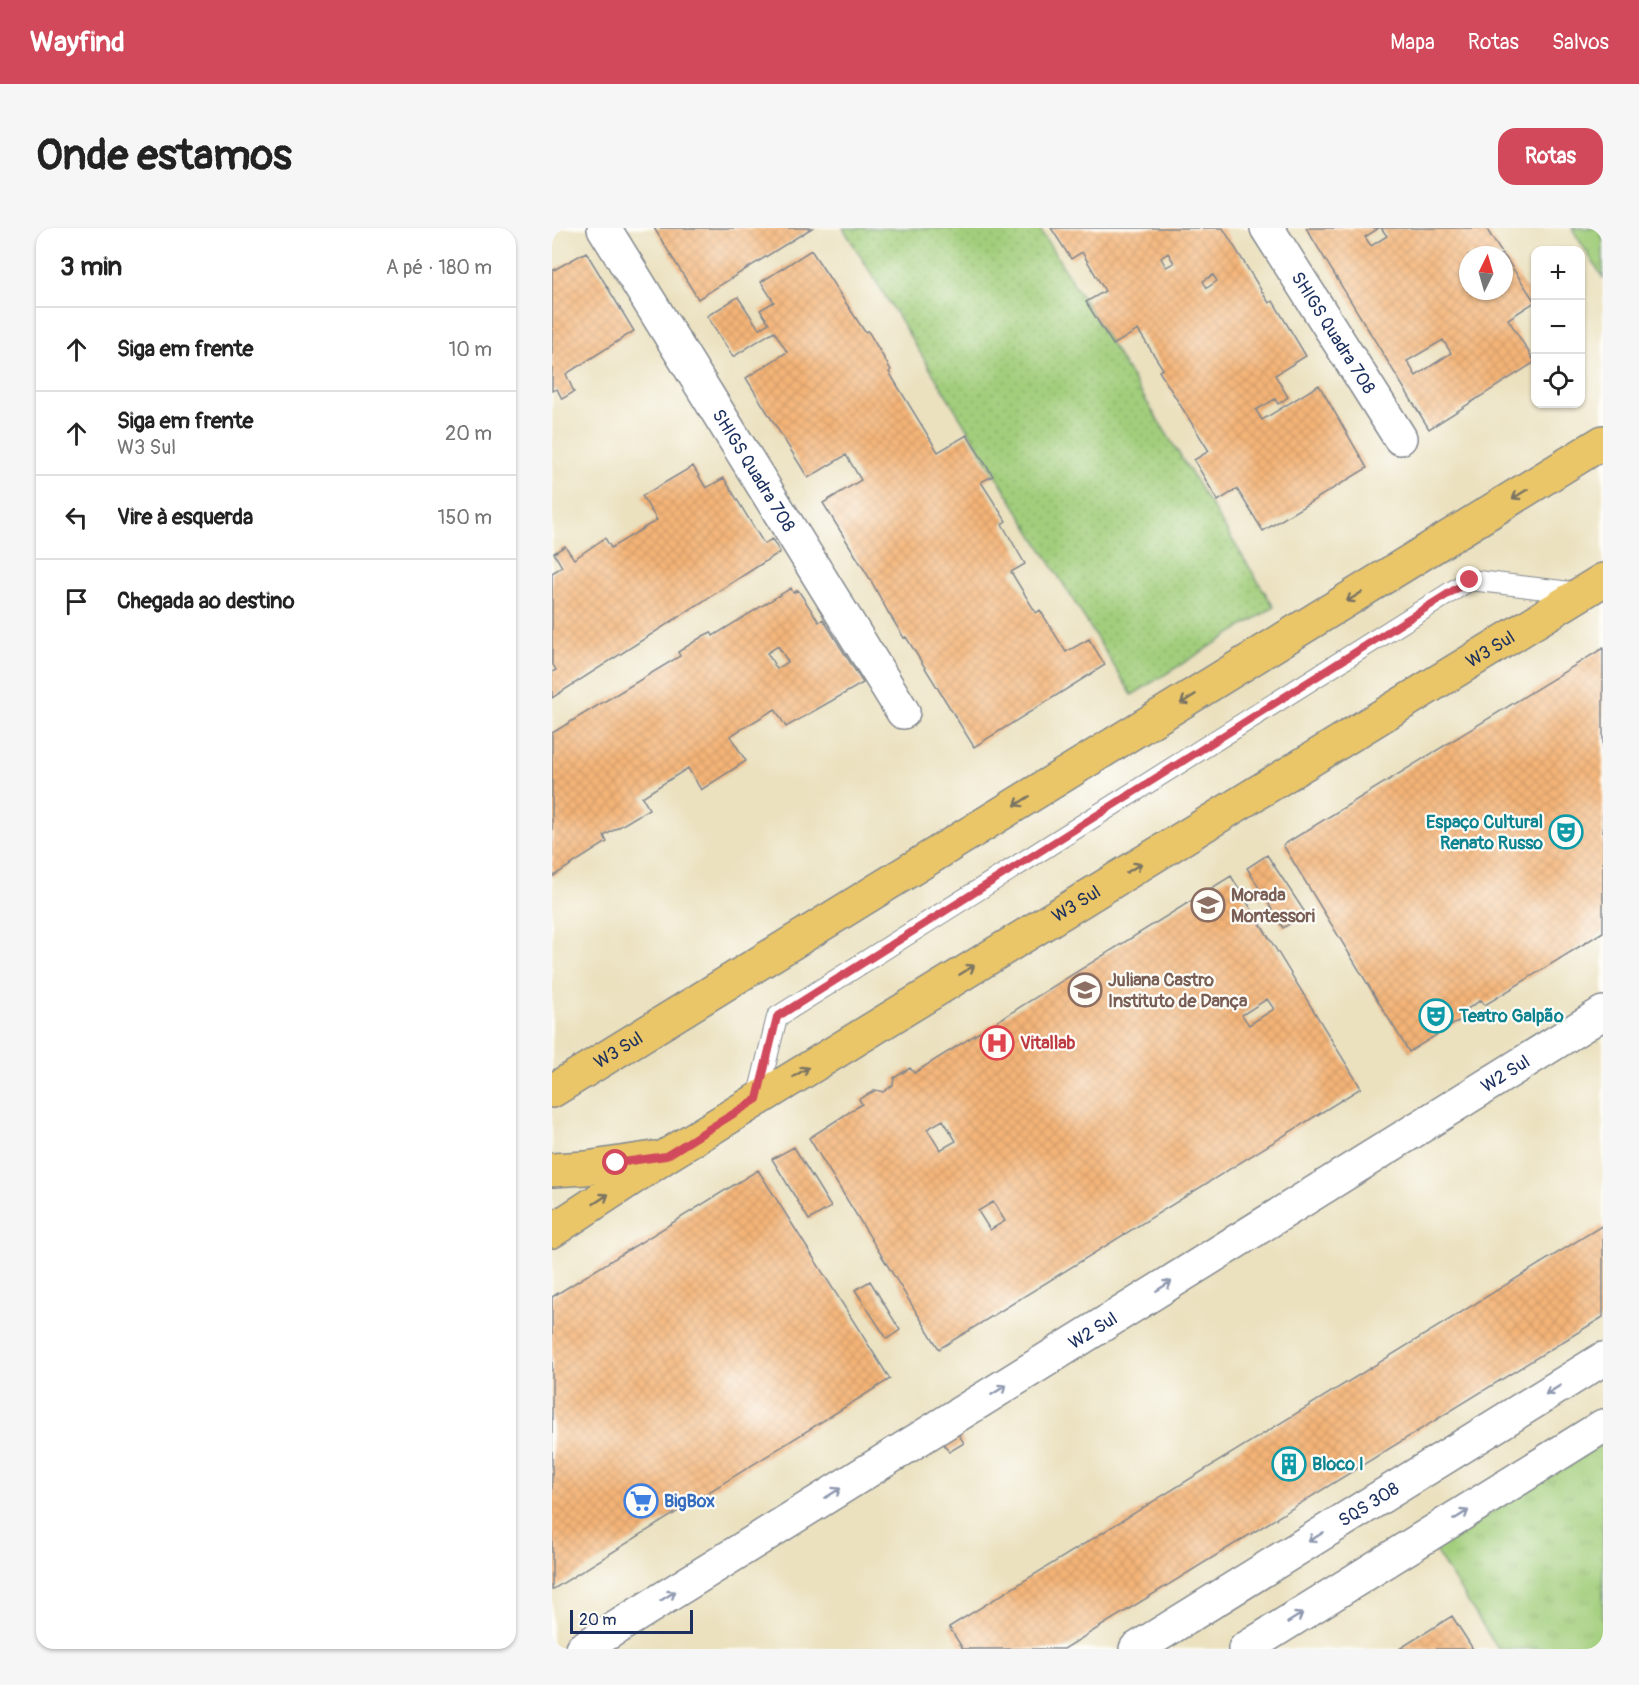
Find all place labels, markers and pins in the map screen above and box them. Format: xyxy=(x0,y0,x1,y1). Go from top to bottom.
place label: Espaço Cultural Renato Russo xyxy=(1426,811,1543,855)
theatre icon: Espaço Cultural Renato Russo xyxy=(1548,814,1584,850)
place label: Morada Montessori xyxy=(1231,884,1315,928)
school or university icon: Morada Montessori xyxy=(1190,887,1226,923)
place label: Juliana Castro Instituto de Dança xyxy=(1108,969,1248,1013)
school or university icon: Juliana Castro Instituto de Dança xyxy=(1067,972,1103,1008)
theatre icon: Teatro Galpão xyxy=(1418,998,1454,1034)
place label: Teatro Galpão xyxy=(1458,1005,1564,1028)
hospital icon: Vitallab xyxy=(979,1025,1015,1061)
place label: Vitallab xyxy=(1020,1032,1076,1055)
building icon: Bloco I xyxy=(1271,1446,1307,1482)
place label: Bloco I xyxy=(1312,1453,1364,1476)
supermarket icon: BigBox xyxy=(623,1483,659,1519)
place label: BigBox xyxy=(664,1490,715,1513)

